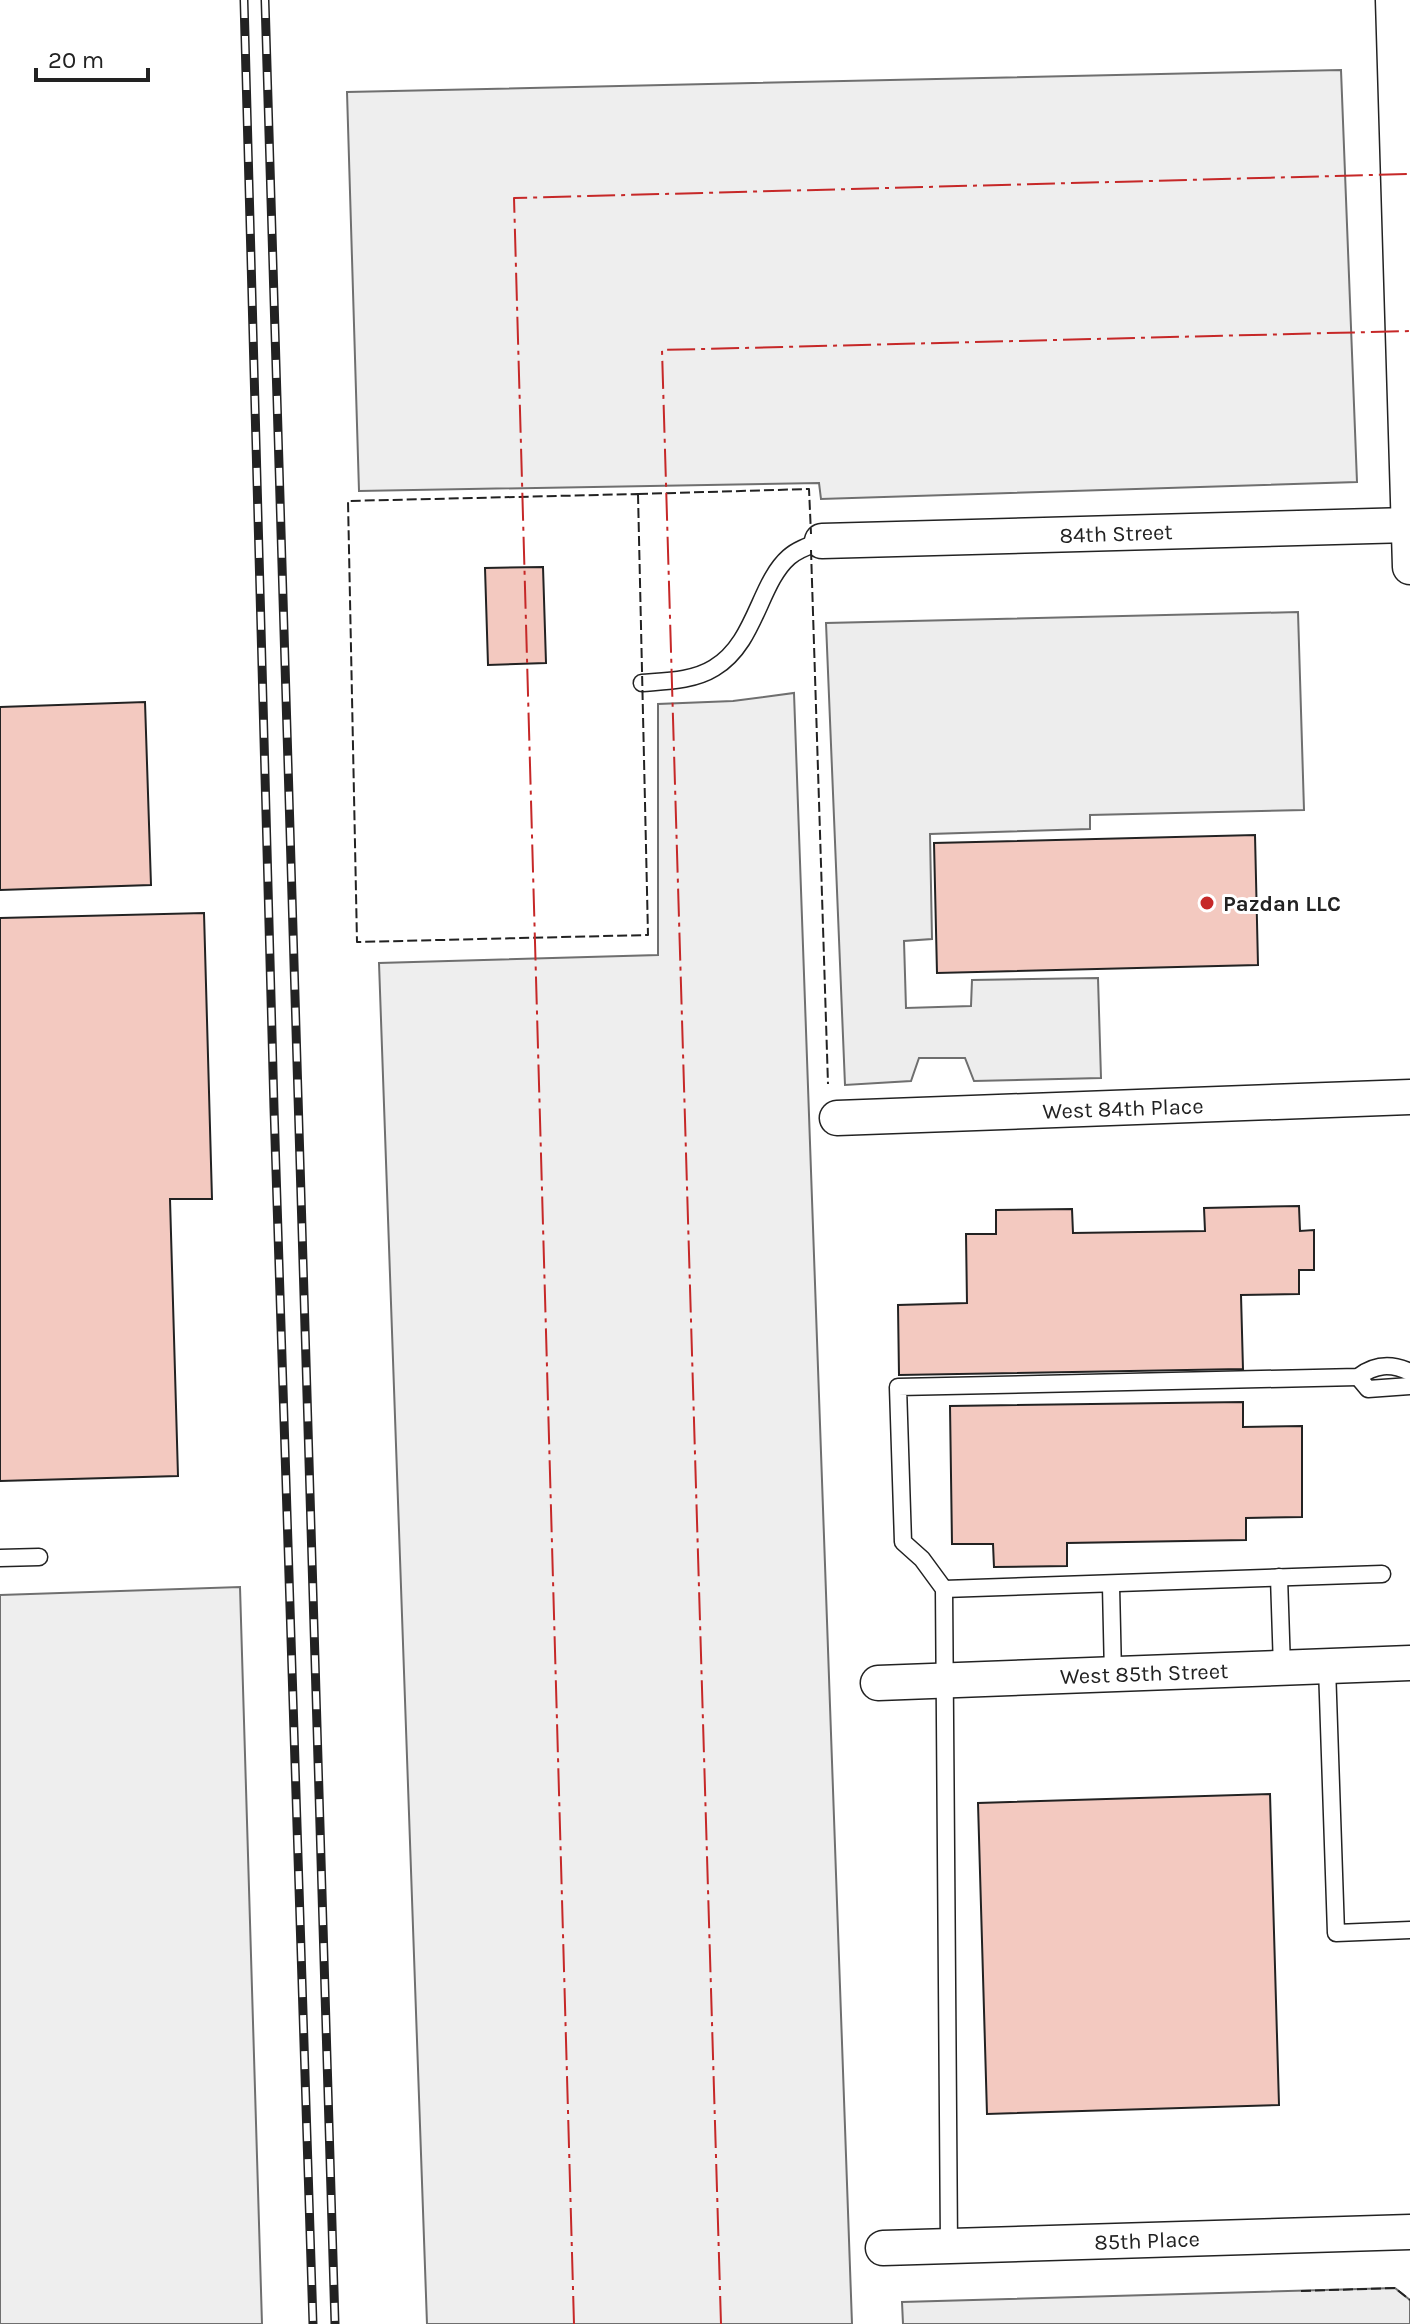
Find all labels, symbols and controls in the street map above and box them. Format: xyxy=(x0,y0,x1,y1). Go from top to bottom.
scale bar xyxy=(36,32,148,82)
text: 20 m xyxy=(48,46,104,74)
street label: 84th Street xyxy=(1059,519,1173,549)
place label: Pazdan LLC xyxy=(1223,891,1341,917)
marker: Pazdan LLC xyxy=(1198,894,1216,912)
street label: West 84th Place xyxy=(1042,1093,1204,1125)
street label: West 85th Street xyxy=(1059,1658,1229,1690)
street label: 85th Place xyxy=(1094,2226,1200,2256)

